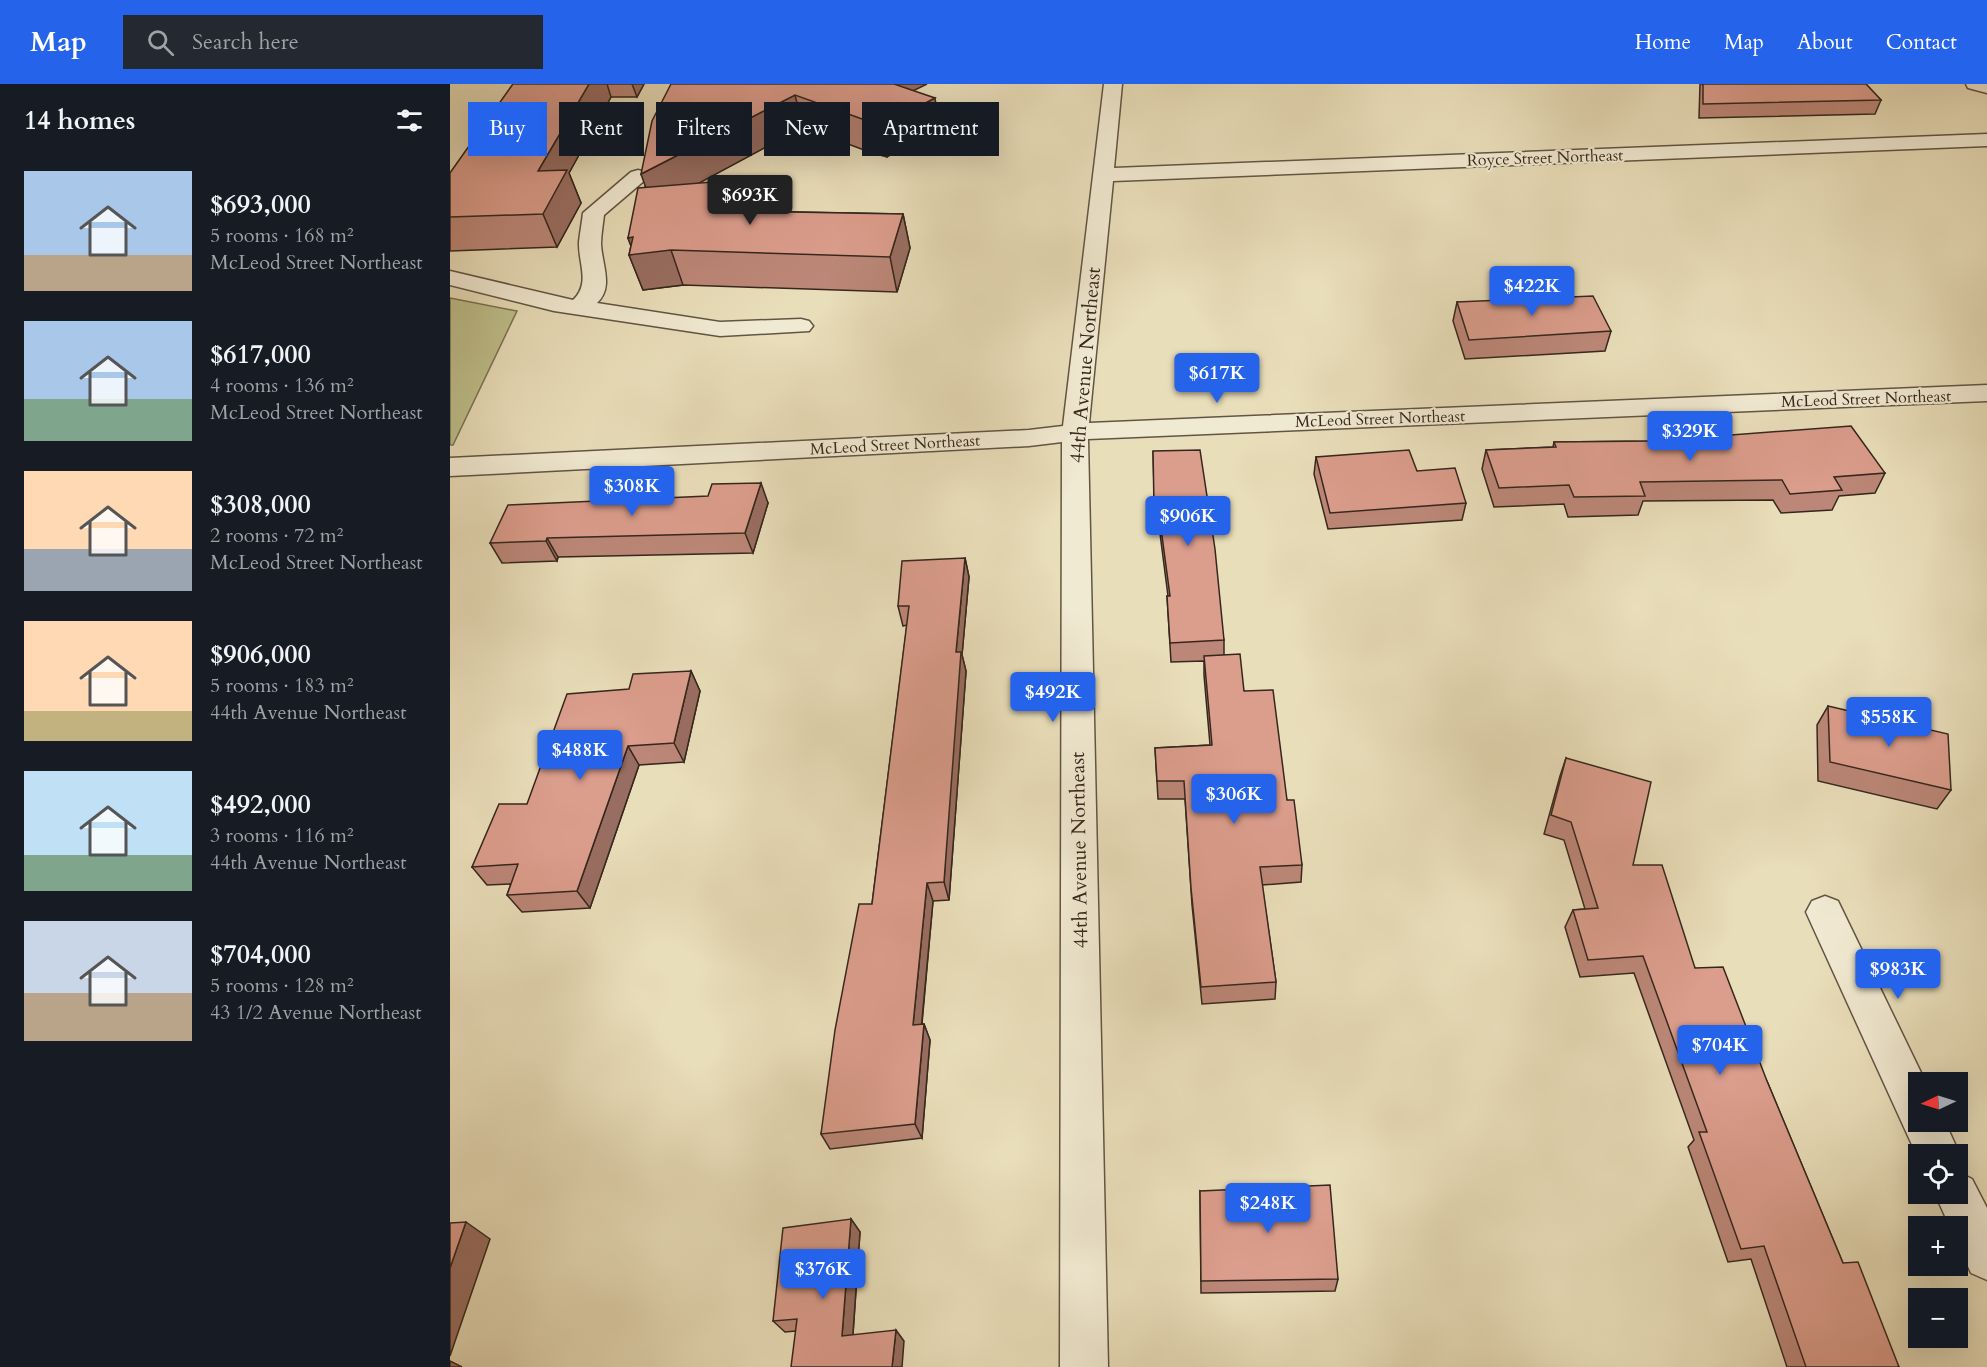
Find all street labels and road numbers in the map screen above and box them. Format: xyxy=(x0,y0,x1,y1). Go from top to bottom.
street label: Royce Street Northeast xyxy=(1466,144,1624,172)
street label: 44th Avenue Northeast xyxy=(1063,265,1107,464)
street label: McLeod Street Northeast xyxy=(1781,385,1951,413)
street label: McLeod Street Northeast xyxy=(1295,405,1465,433)
street label: McLeod Street Northeast xyxy=(809,430,981,460)
street label: 44th Avenue Northeast xyxy=(1064,751,1094,949)

